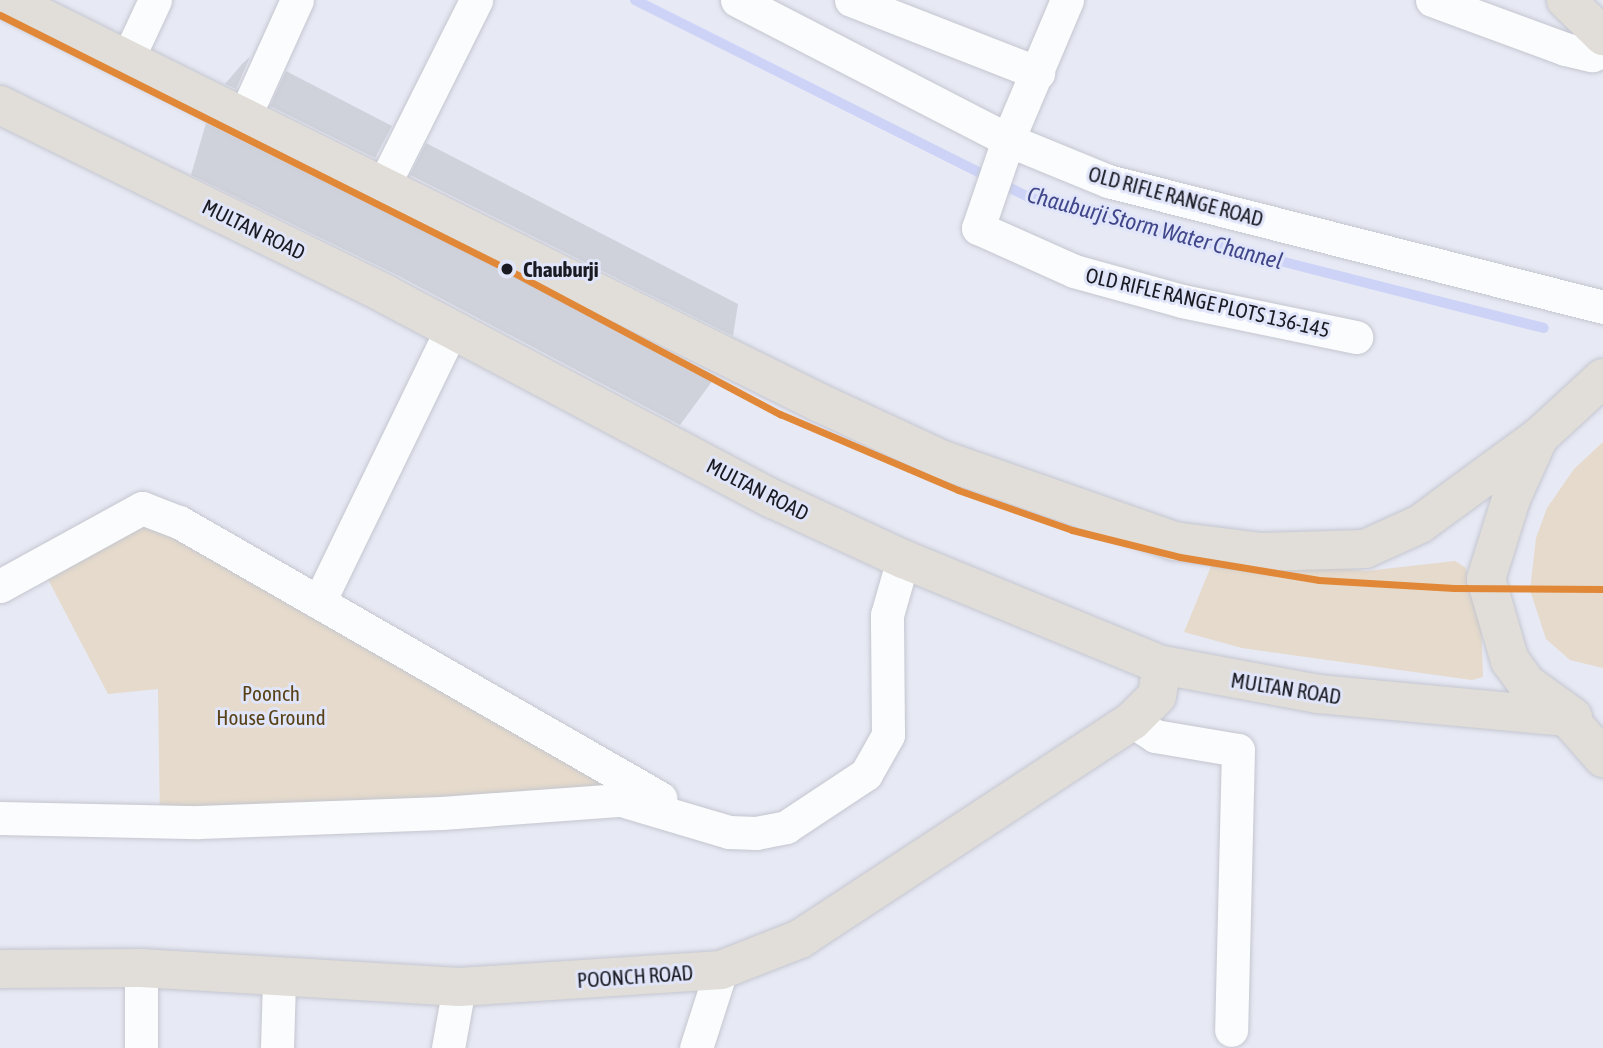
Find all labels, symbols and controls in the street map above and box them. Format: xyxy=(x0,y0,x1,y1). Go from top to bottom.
street label: OLD RIFLE RANGE ROAD xyxy=(1086,161,1266,231)
water label: Chauburji Storm Water Channel xyxy=(1024,181,1286,275)
street label: MULTAN ROAD xyxy=(198,193,310,265)
place label: Chauburji xyxy=(523,256,598,282)
marker: Chauburji xyxy=(497,259,517,279)
street label: OLD RIFLE RANGE PLOTS 136-145 xyxy=(1084,262,1332,342)
street label: MULTAN ROAD xyxy=(703,453,813,525)
street label: MULTAN ROAD xyxy=(1229,667,1343,709)
park label: Poonch House Ground xyxy=(216,680,326,730)
street label: POONCH ROAD xyxy=(576,959,694,993)

